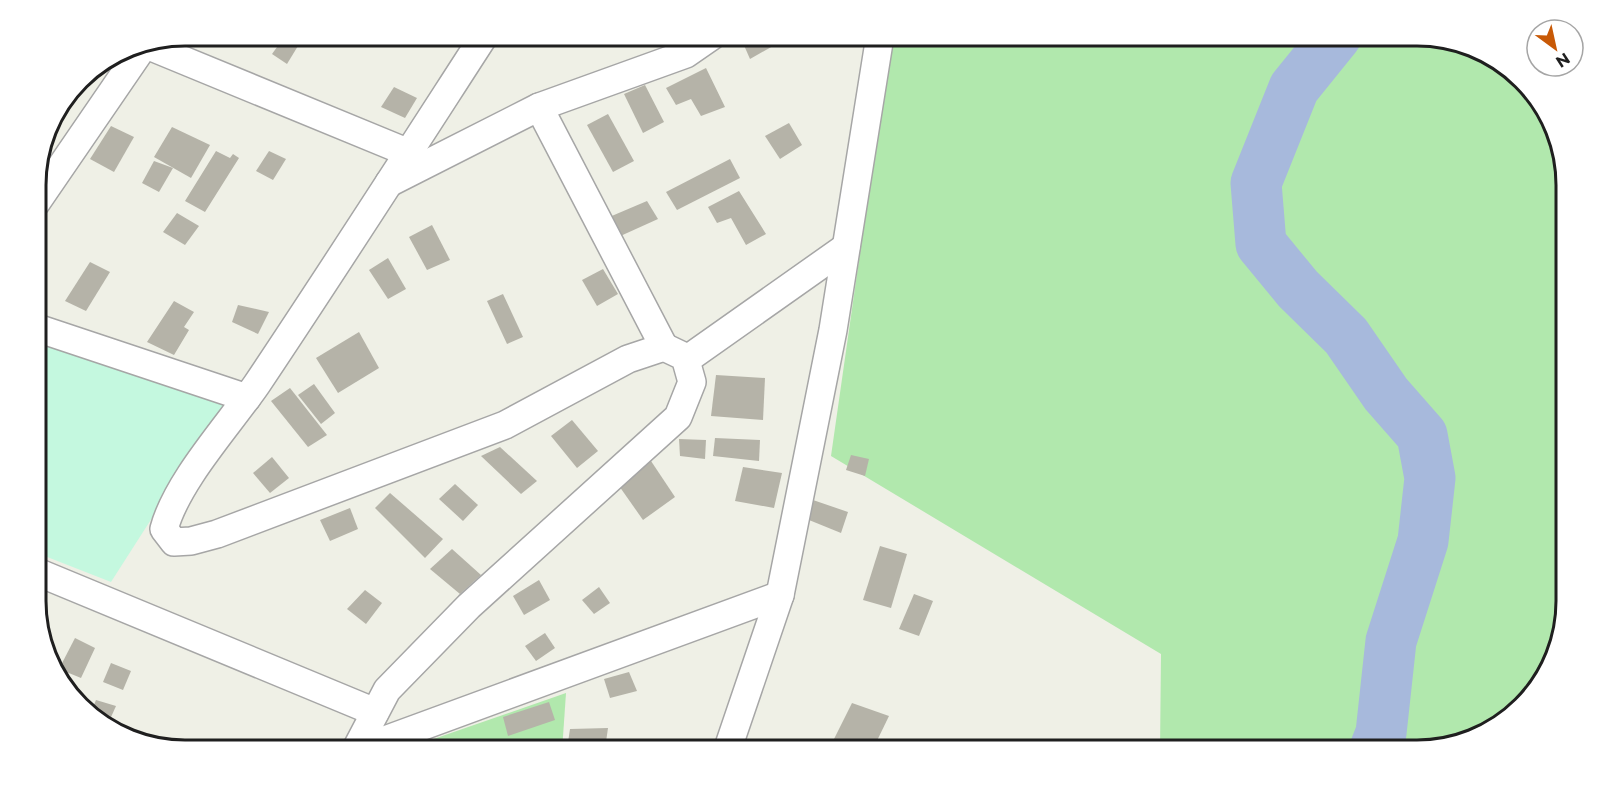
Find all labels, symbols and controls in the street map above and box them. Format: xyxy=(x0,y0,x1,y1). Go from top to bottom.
north arrow xyxy=(1525,18,1585,78)
text: N xyxy=(1552,49,1573,72)

